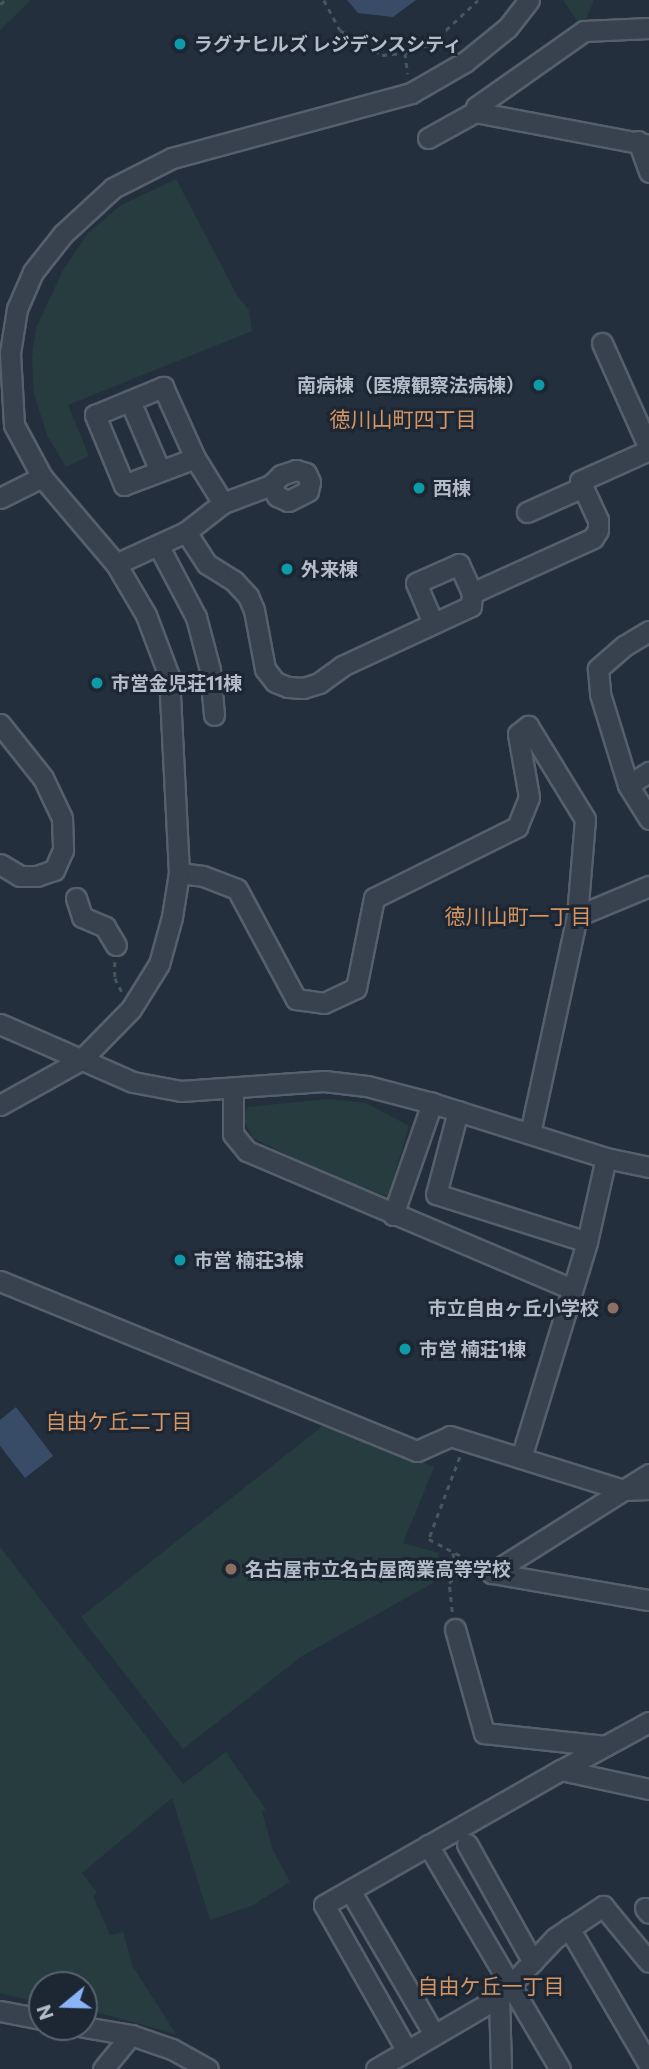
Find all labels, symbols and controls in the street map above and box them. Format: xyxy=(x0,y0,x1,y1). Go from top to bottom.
place label: ラグナヒルズ レジデンスシティ xyxy=(194,33,464,55)
marker: ラグナヒルズ レジデンスシティ xyxy=(172,36,188,52)
place label: 南病棟（医療観察法病棟） xyxy=(297,374,525,396)
marker: 南病棟（医療観察法病棟） xyxy=(531,377,547,393)
district label: 徳川山町四丁目 xyxy=(330,406,476,432)
place label: 西棟 xyxy=(433,477,471,499)
marker: 西棟 xyxy=(411,480,427,496)
place label: 外来棟 xyxy=(301,558,358,580)
marker: 外来棟 xyxy=(279,561,295,577)
place label: 市営金児荘11棟 xyxy=(111,672,242,694)
marker: 市営金児荘11棟 xyxy=(89,675,105,691)
district label: 徳川山町一丁目 xyxy=(445,903,591,929)
place label: 市営 楠荘3棟 xyxy=(194,1249,304,1271)
marker: 市営 楠荘3棟 xyxy=(172,1252,188,1268)
place label: 市立自由ヶ丘小学校 xyxy=(428,1297,599,1319)
marker: 市立自由ヶ丘小学校 xyxy=(605,1300,621,1316)
place label: 市営 楠荘1棟 xyxy=(419,1338,526,1360)
marker: 市営 楠荘1棟 xyxy=(397,1341,413,1357)
district label: 自由ケ丘二丁目 xyxy=(46,1408,192,1434)
place label: 名古屋市立名古屋商業高等学校 xyxy=(245,1558,511,1580)
marker: 名古屋市立名古屋商業高等学校 xyxy=(223,1561,239,1577)
north arrow xyxy=(28,1971,98,2041)
district label: 自由ケ丘一丁目 xyxy=(418,1973,564,1999)
text: N xyxy=(31,2002,58,2023)

